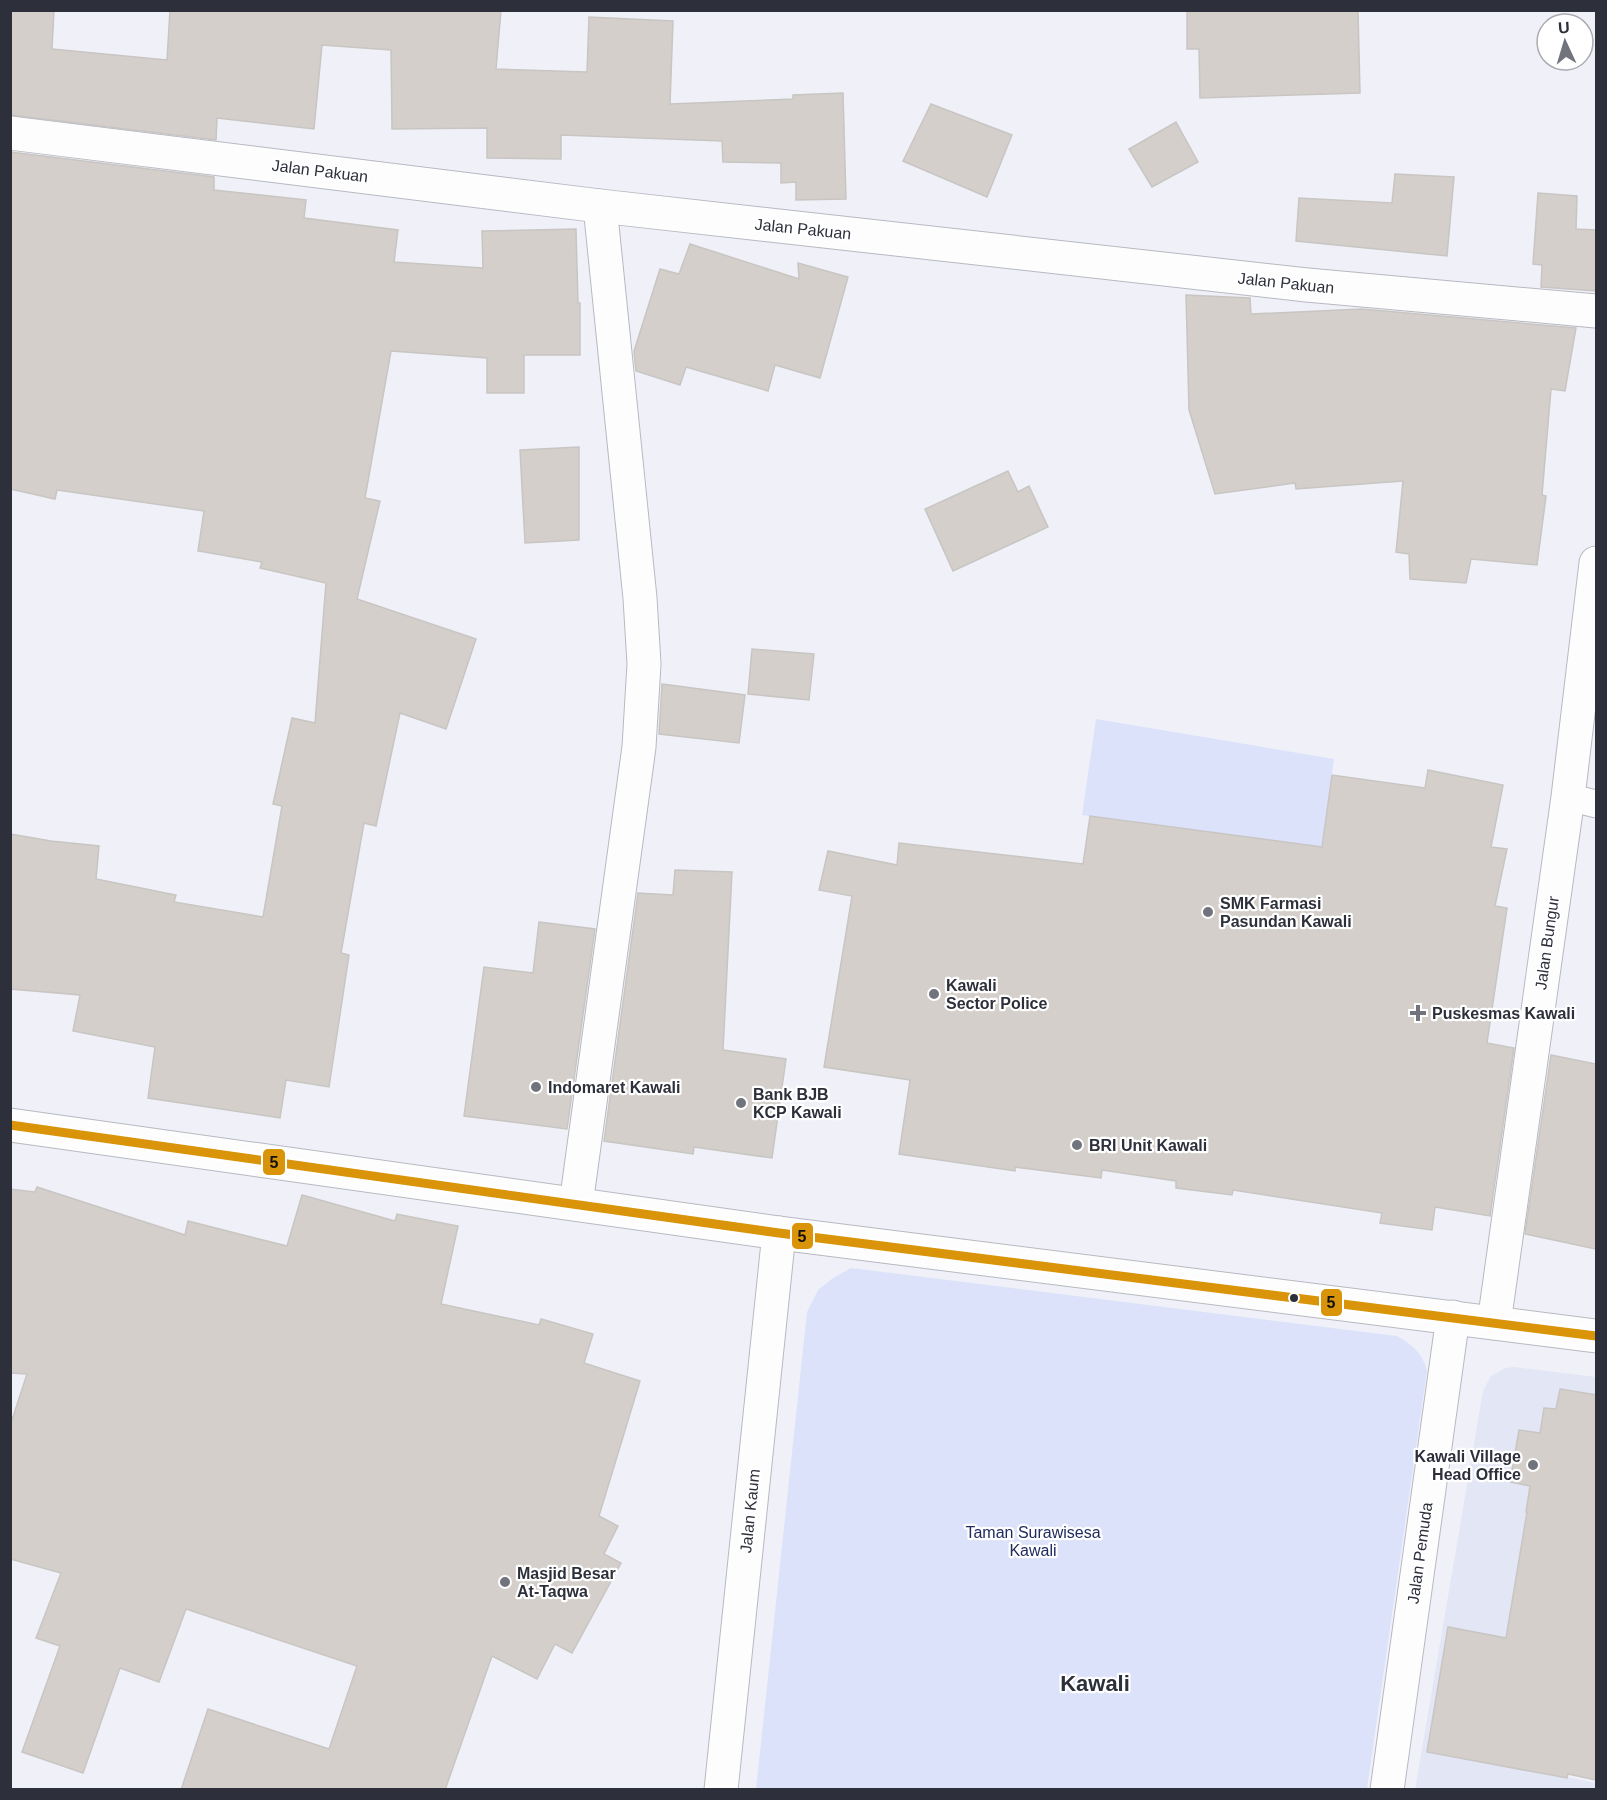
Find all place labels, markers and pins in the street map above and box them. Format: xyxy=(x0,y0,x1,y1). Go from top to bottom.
place label: SMK Farmasi Pasundan Kawali xyxy=(1220,895,1352,930)
marker: SMK Farmasi Pasundan Kawali xyxy=(1201,905,1215,919)
place label: Kawali Sector Police xyxy=(946,977,1047,1012)
marker: Kawali Sector Police xyxy=(927,987,941,1001)
marker: Puskesmas Kawali xyxy=(1409,1004,1427,1022)
place label: Puskesmas Kawali xyxy=(1432,1005,1575,1022)
place label: Indomaret Kawali xyxy=(548,1079,680,1096)
marker: Indomaret Kawali xyxy=(529,1080,543,1094)
place label: Bank BJB KCP Kawali xyxy=(753,1086,842,1121)
marker: Bank BJB KCP Kawali xyxy=(734,1096,748,1110)
place label: BRI Unit Kawali xyxy=(1089,1137,1207,1154)
marker: BRI Unit Kawali xyxy=(1070,1138,1084,1152)
unlabelled marker xyxy=(1288,1292,1300,1304)
place label: Kawali Village Head Office xyxy=(1415,1448,1521,1483)
marker: Kawali Village Head Office xyxy=(1526,1458,1540,1472)
place label: Masjid Besar At-Taqwa xyxy=(517,1565,616,1600)
marker: Masjid Besar At-Taqwa xyxy=(498,1575,512,1589)

